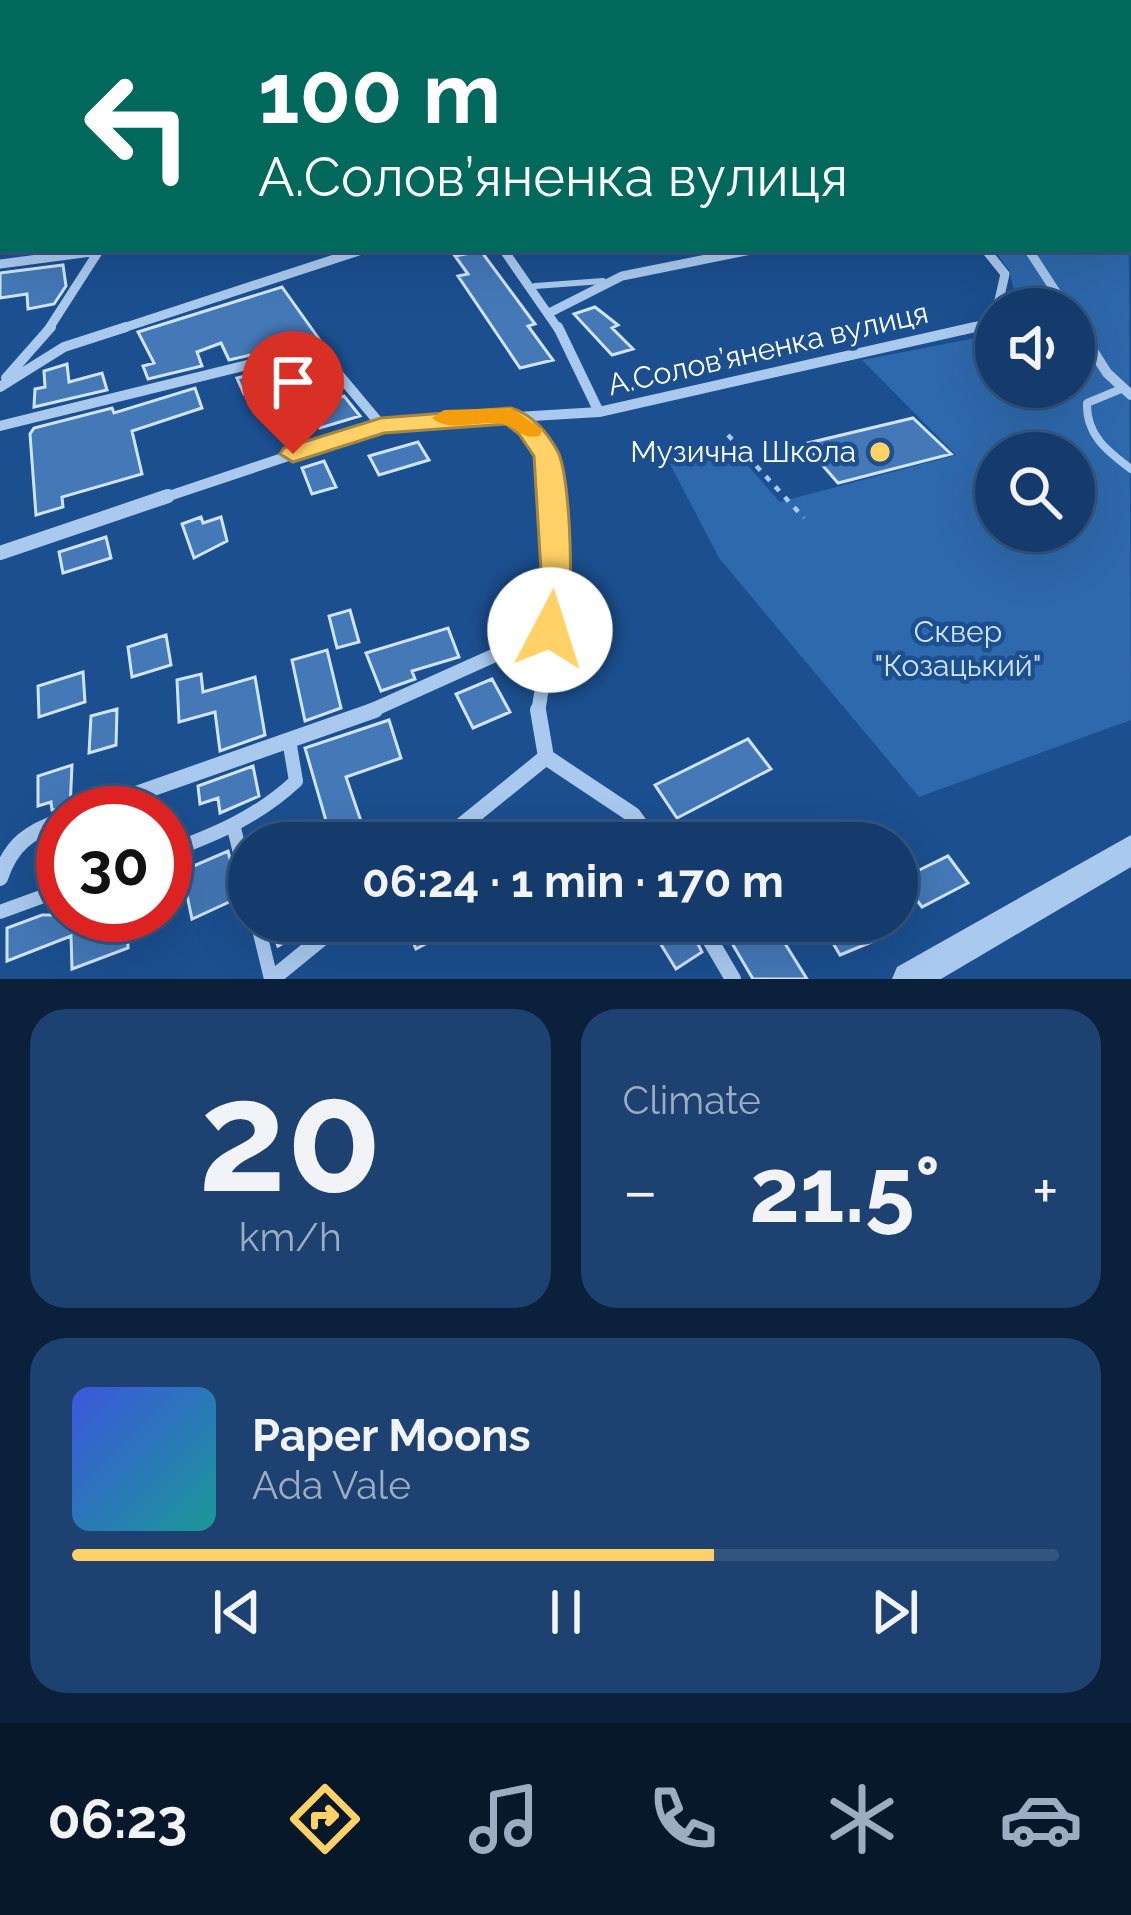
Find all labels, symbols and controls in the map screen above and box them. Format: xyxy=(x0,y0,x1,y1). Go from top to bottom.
text: 100 m xyxy=(258,44,501,143)
icon: left xyxy=(60,48,216,204)
text: А.Солов’яненка вулиця xyxy=(258,145,848,209)
map controls xyxy=(975,288,1095,552)
button: sound xyxy=(975,288,1095,408)
street label: А.Солов’яненка вулиця xyxy=(604,295,931,402)
pin xyxy=(242,331,344,454)
icon: arrive xyxy=(260,349,326,415)
button: search xyxy=(975,432,1095,552)
place label: Музична Школа xyxy=(630,434,856,469)
marker: Музична Школа xyxy=(867,439,893,465)
position arrow xyxy=(487,567,613,693)
park label: Сквер "Козацький" xyxy=(875,614,1041,683)
speed limit sign: 30 xyxy=(36,786,192,942)
text: 06:24 · 1 min · 170 m xyxy=(362,855,784,908)
text: 20 xyxy=(198,1044,382,1228)
text: Climate xyxy=(623,1077,761,1123)
text: 21.5° xyxy=(749,1137,940,1243)
text: − xyxy=(623,1152,658,1229)
text: + xyxy=(1032,1152,1059,1229)
text: km/h xyxy=(239,1214,342,1260)
text: Paper Moons xyxy=(252,1409,531,1462)
text: Ada Vale xyxy=(252,1462,411,1508)
icon: previous xyxy=(204,1579,270,1645)
icon: pause xyxy=(533,1579,599,1645)
icon: next xyxy=(862,1579,928,1645)
icon: directions xyxy=(283,1777,367,1861)
icon: music xyxy=(462,1777,546,1861)
icon: phone xyxy=(641,1777,725,1861)
icon: climate xyxy=(820,1777,904,1861)
icon: car xyxy=(999,1777,1083,1861)
text: 06:23 xyxy=(48,1787,187,1851)

